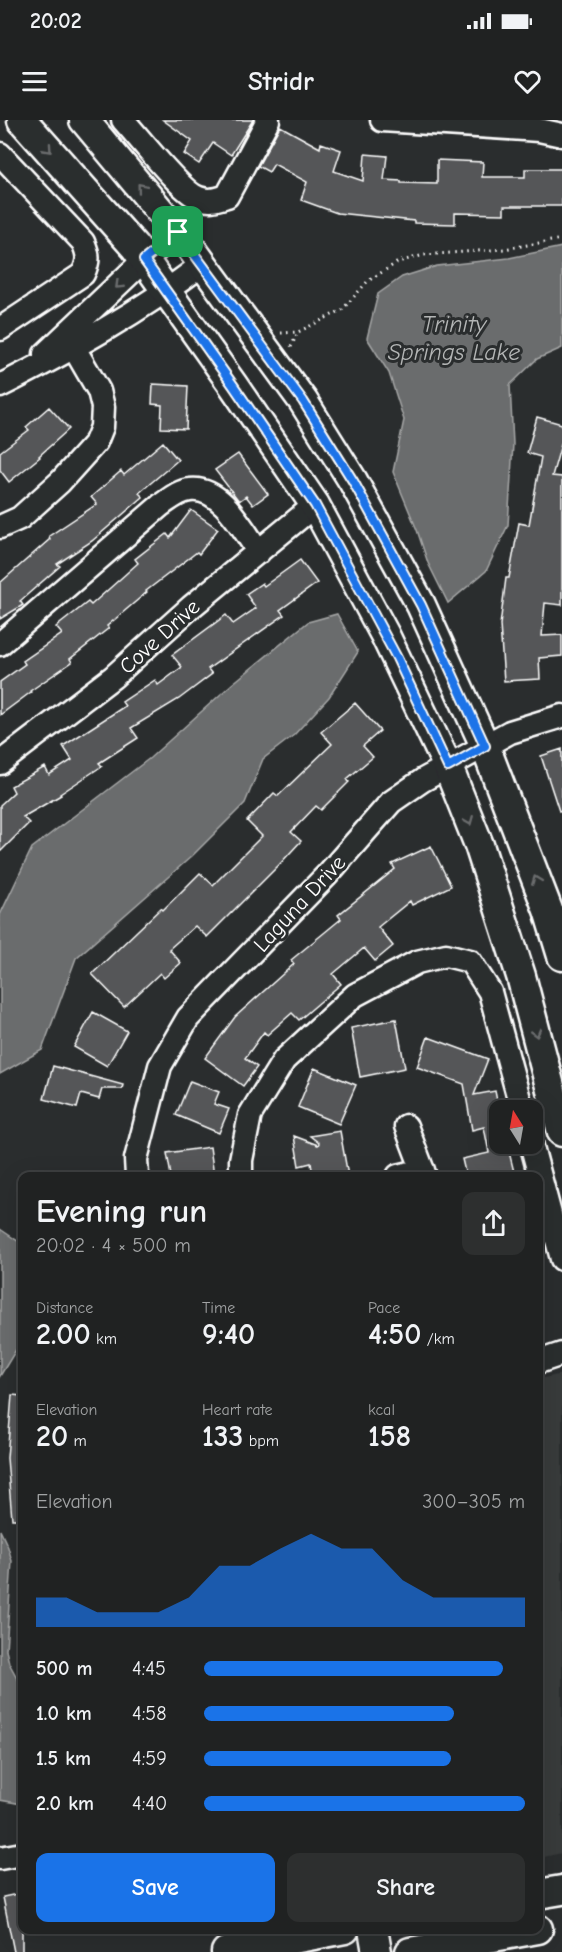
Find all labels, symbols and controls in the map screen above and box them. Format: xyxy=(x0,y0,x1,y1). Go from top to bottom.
text: 20:02 xyxy=(30,8,82,34)
icon: menu xyxy=(18,65,51,98)
icon: heart xyxy=(511,65,544,98)
text: Stridr xyxy=(248,66,314,97)
one-way arrow xyxy=(41,142,52,153)
one-way arrow xyxy=(137,183,148,194)
pin xyxy=(152,206,203,257)
icon: arrive xyxy=(161,215,194,248)
one-way arrow xyxy=(115,277,126,288)
water label: Trinity Springs Lake xyxy=(388,310,520,366)
street label: Cove Drive xyxy=(114,594,205,680)
one-way arrow xyxy=(462,815,474,826)
street label: Laguna Drive xyxy=(248,850,351,958)
one-way arrow xyxy=(531,875,544,886)
one-way arrow xyxy=(529,1027,541,1037)
north arrow xyxy=(489,1100,543,1154)
map controls xyxy=(489,1100,543,1154)
text: Evening run xyxy=(36,1192,207,1230)
button: share xyxy=(462,1192,525,1255)
text: 20:02 · 4 × 500 m xyxy=(36,1234,191,1257)
text: Distance xyxy=(36,1299,93,1317)
text: Time xyxy=(202,1299,235,1317)
text: Pace xyxy=(368,1299,400,1317)
text: 2.00 xyxy=(36,1317,91,1352)
text: 9:40 xyxy=(202,1317,255,1352)
text: 4:50 xyxy=(368,1317,421,1352)
text: km xyxy=(91,1330,117,1348)
text: /km xyxy=(421,1330,455,1348)
text: Elevation xyxy=(36,1401,97,1419)
text: Heart rate xyxy=(202,1401,273,1419)
text: kcal xyxy=(368,1401,395,1419)
text: 20 xyxy=(36,1419,68,1454)
text: 133 xyxy=(202,1419,243,1454)
text: 158 xyxy=(368,1419,411,1454)
text: m xyxy=(68,1432,87,1450)
text: bpm xyxy=(243,1432,279,1450)
text: Elevation xyxy=(36,1490,113,1513)
text: 300–305 m xyxy=(422,1490,525,1513)
text: 500 m xyxy=(36,1657,93,1680)
text: 4:45 xyxy=(132,1657,166,1680)
text: 1.0 km xyxy=(36,1702,92,1725)
text: 4:58 xyxy=(132,1702,166,1725)
text: 1.5 km xyxy=(36,1747,91,1770)
text: 4:59 xyxy=(132,1747,167,1770)
text: 2.0 km xyxy=(36,1792,94,1815)
text: 4:40 xyxy=(132,1792,167,1815)
button: Save xyxy=(36,1853,275,1922)
button: Share xyxy=(287,1853,525,1922)

